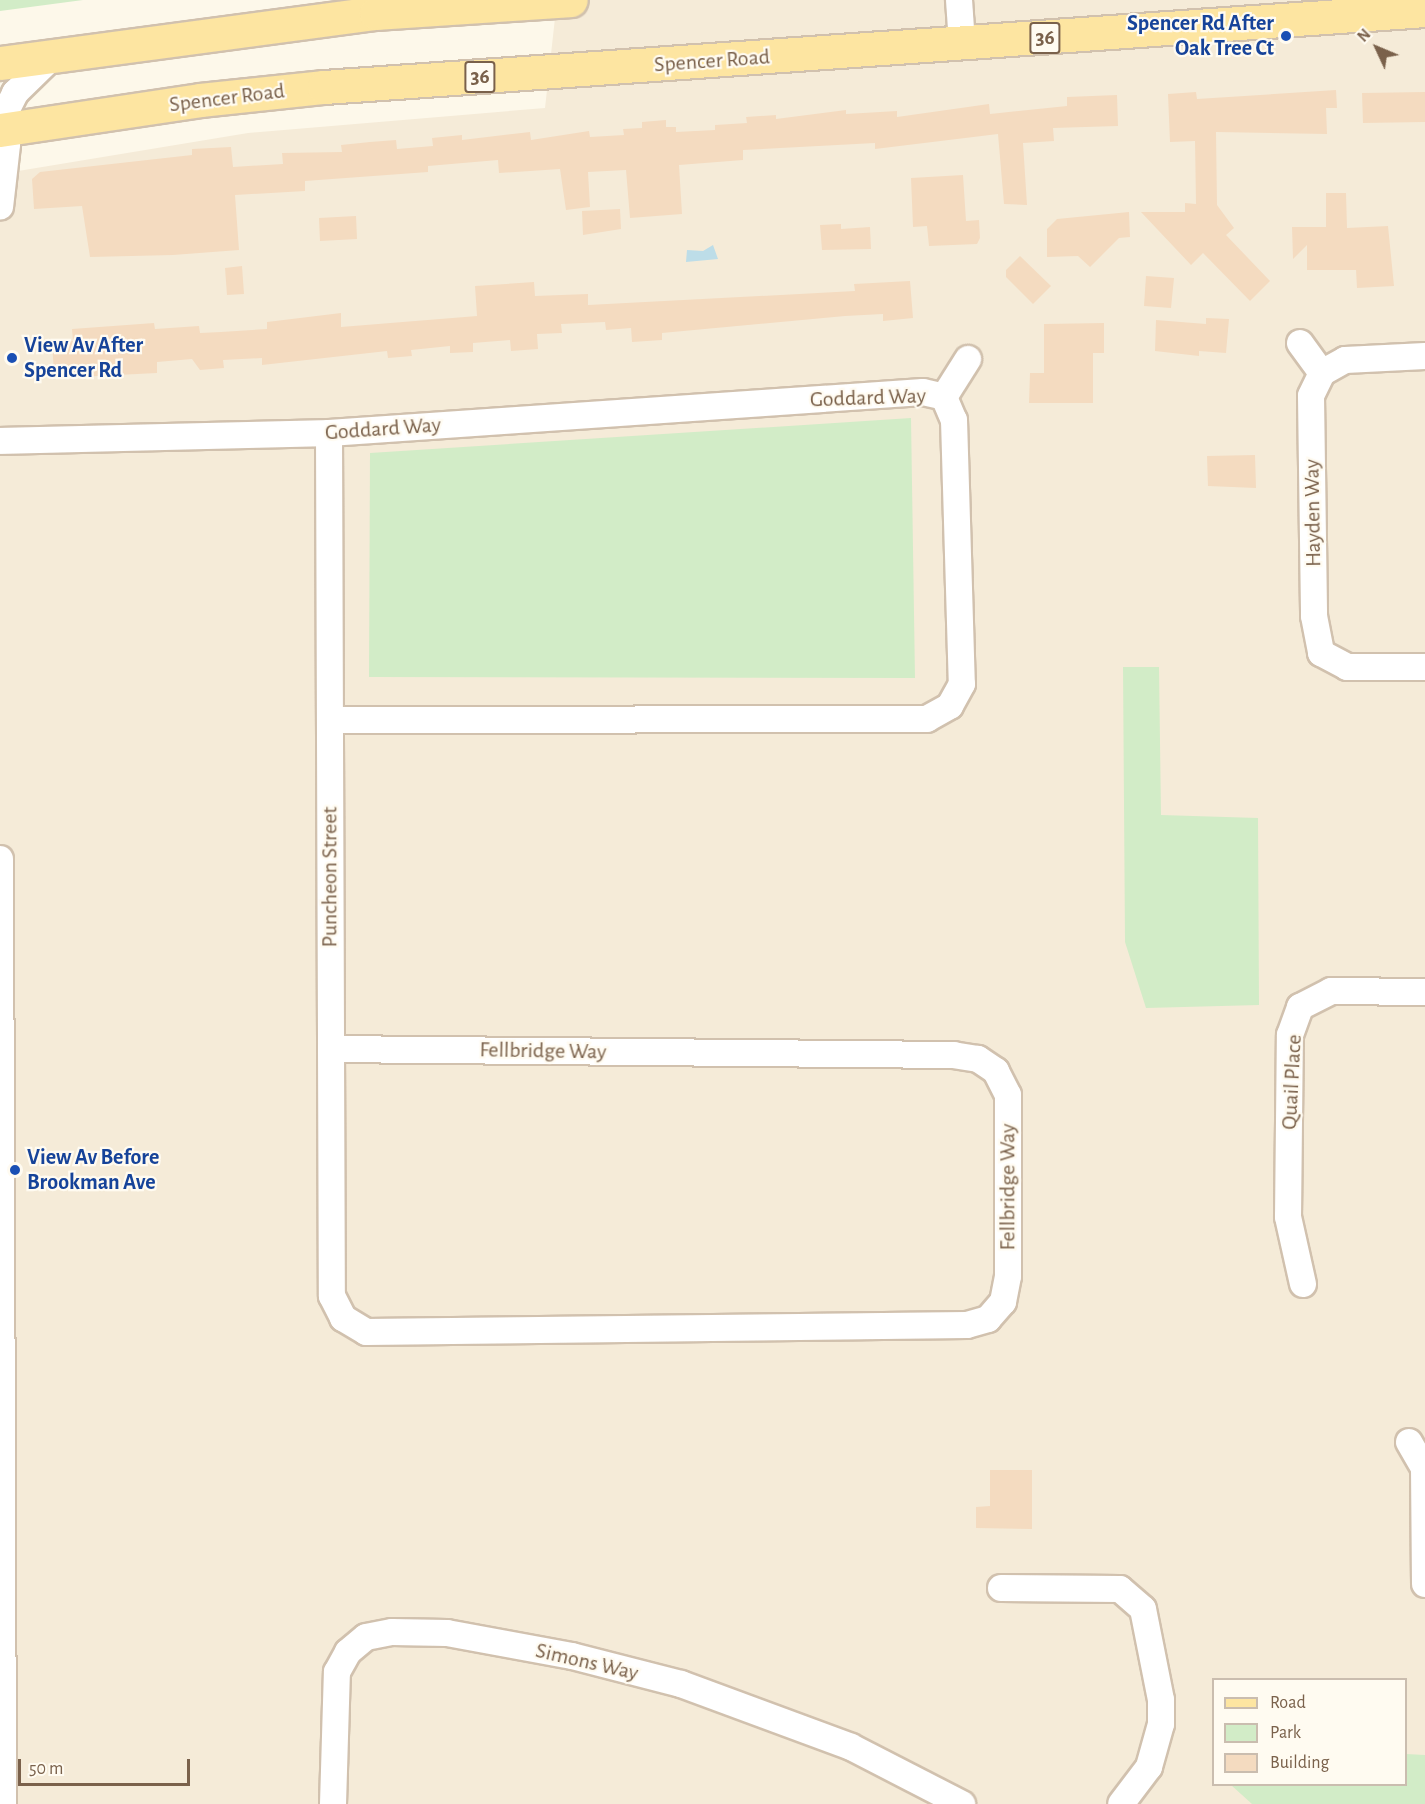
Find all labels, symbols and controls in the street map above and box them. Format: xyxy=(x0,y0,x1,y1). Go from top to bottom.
place label: Spencer Rd After Oak Tree Ct xyxy=(1127,10,1274,62)
north arrow xyxy=(1347,18,1407,78)
road number: 36 xyxy=(1028,20,1062,56)
text: N xyxy=(1354,26,1374,45)
marker: Spencer Rd After Oak Tree Ct xyxy=(1279,29,1293,43)
street label: Spencer Road xyxy=(653,44,771,78)
road number: 36 xyxy=(464,59,496,95)
street label: Spencer Road xyxy=(168,78,286,118)
place label: View Av After Spencer Rd xyxy=(24,332,143,384)
marker: View Av After Spencer Rd xyxy=(5,351,19,365)
street label: Goddard Way xyxy=(810,383,926,413)
street label: Goddard Way xyxy=(324,412,442,446)
street label: Hayden Way xyxy=(1299,459,1327,567)
street label: Puncheon Street xyxy=(317,807,343,947)
street label: Quail Place xyxy=(1276,1034,1308,1130)
street label: Fellbridge Way xyxy=(479,1037,607,1065)
street label: Fellbridge Way xyxy=(995,1124,1021,1250)
place label: View Av Before Brookman Ave xyxy=(27,1144,159,1196)
marker: View Av Before Brookman Ave xyxy=(8,1163,22,1177)
street label: Simons Way xyxy=(533,1637,641,1687)
legend xyxy=(1212,1678,1407,1786)
text: Road xyxy=(1270,1694,1306,1712)
text: Park xyxy=(1270,1724,1301,1742)
scale bar xyxy=(21,1747,194,1785)
text: Building xyxy=(1270,1754,1329,1772)
text: 50 m xyxy=(29,1760,63,1778)

